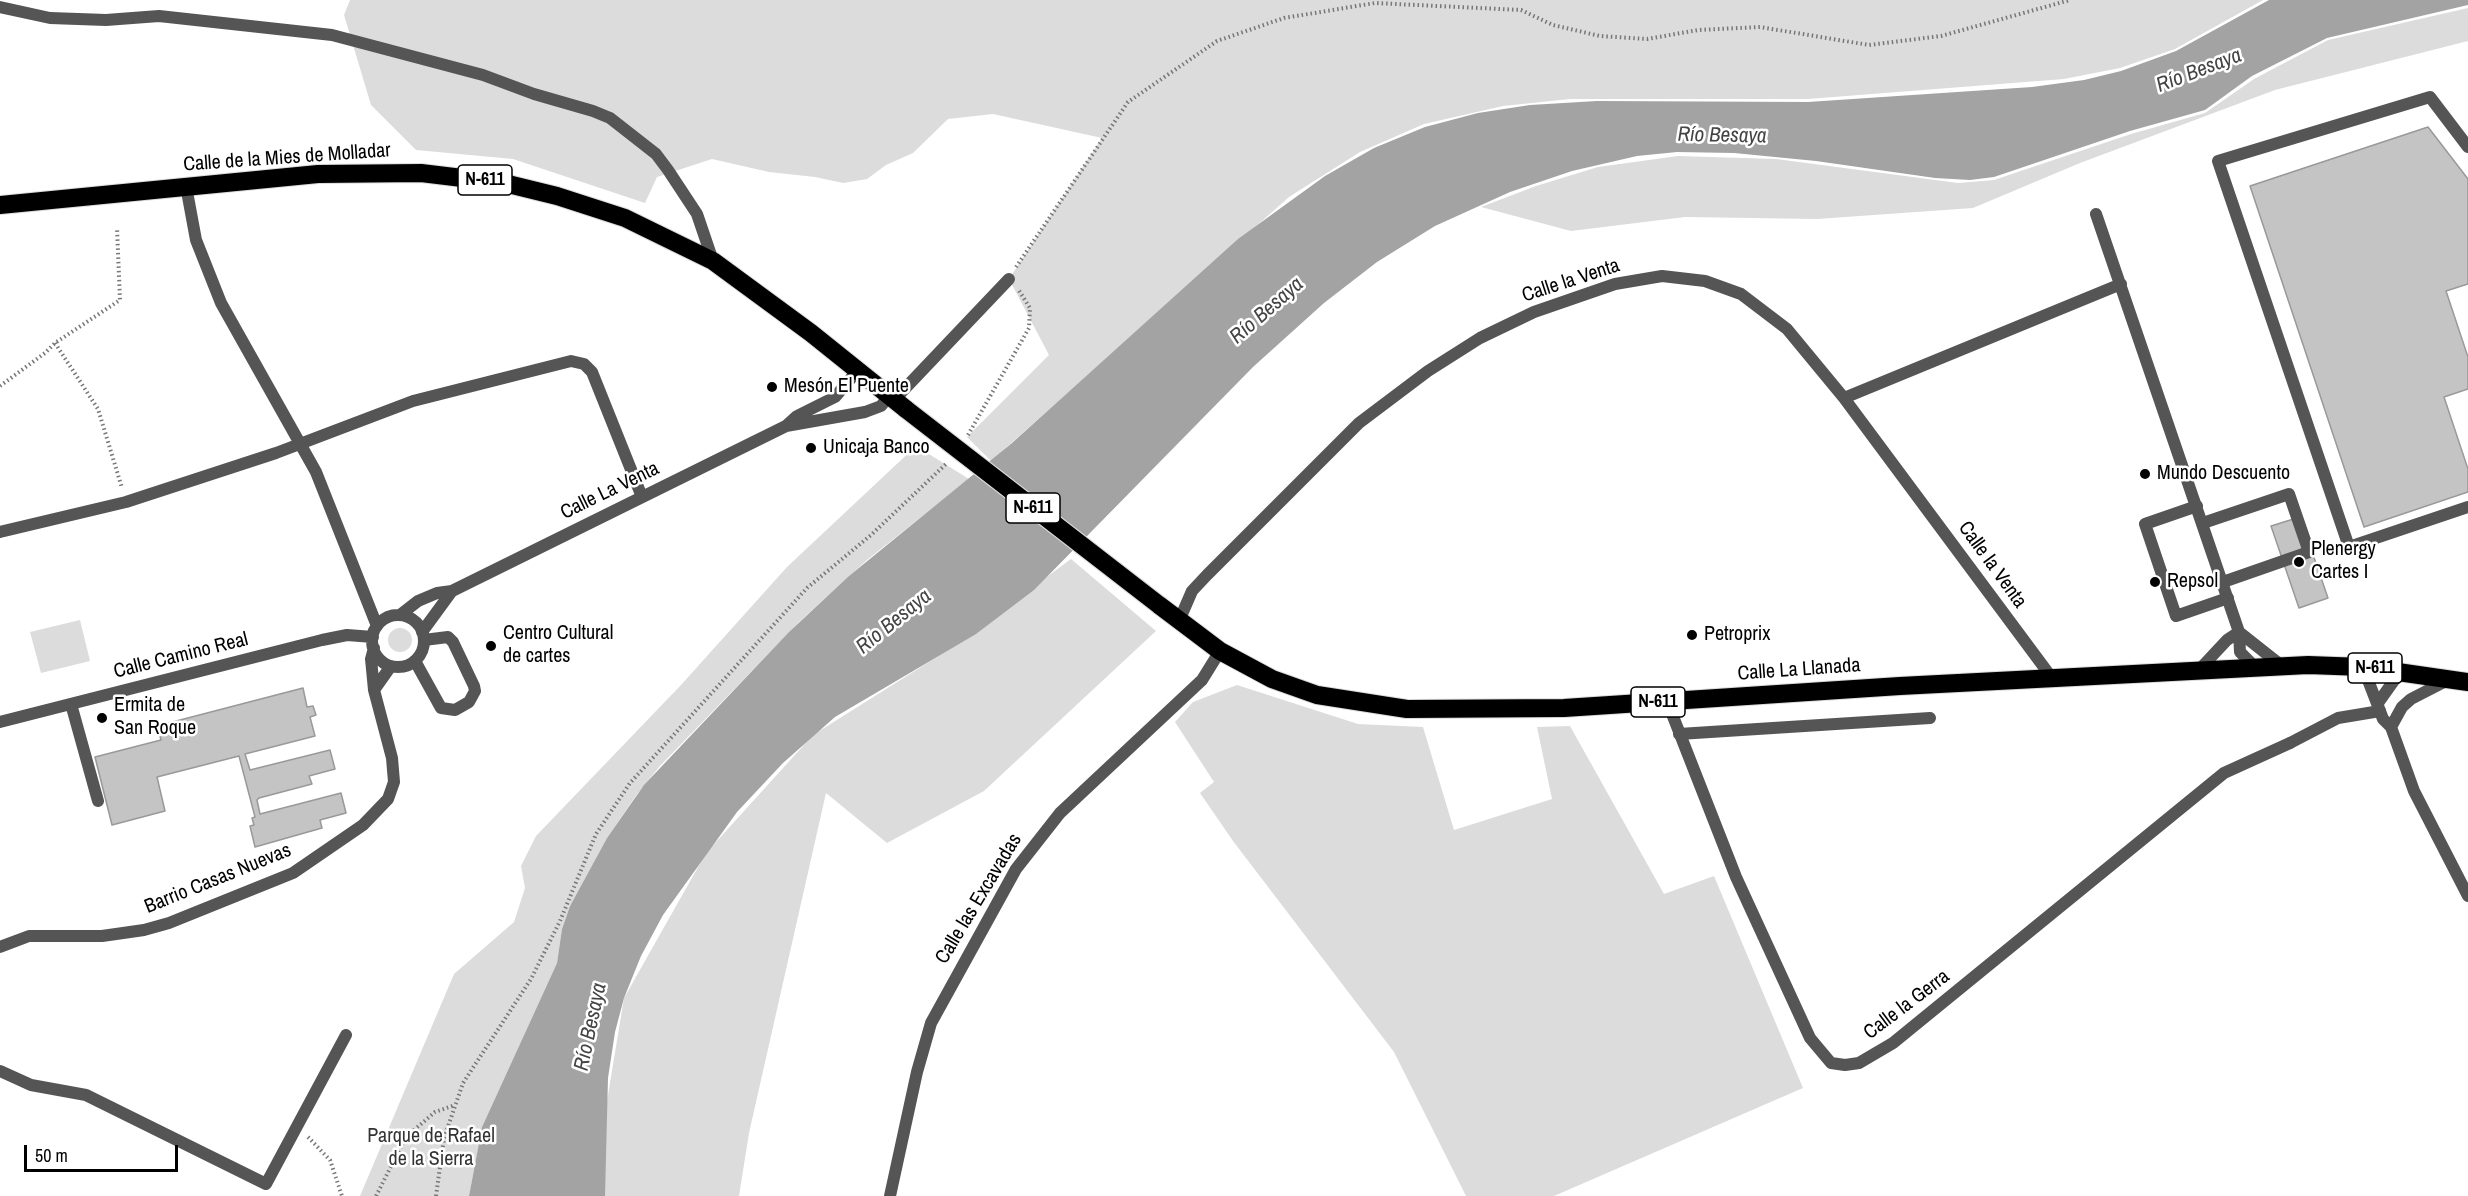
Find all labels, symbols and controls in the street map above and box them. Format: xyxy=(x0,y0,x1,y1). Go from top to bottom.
water label: Río Besaya xyxy=(2153,43,2245,99)
water label: Río Besaya xyxy=(1677,123,1767,149)
street label: Calle de la Mies de Molladar xyxy=(183,139,391,177)
road number: N-611 xyxy=(458,165,512,195)
street label: Calle la Venta xyxy=(1519,254,1623,308)
water label: Río Besaya xyxy=(1225,272,1309,350)
place label: Mesón El Puente xyxy=(784,375,909,399)
marker: Mesón El Puente xyxy=(765,380,779,394)
place label: Unicaja Banco xyxy=(823,436,930,460)
marker: Unicaja Banco xyxy=(804,441,818,455)
street label: Calle La Venta xyxy=(557,457,663,525)
place label: Mundo Descuento xyxy=(2157,462,2290,486)
marker: Mundo Descuento xyxy=(2138,467,2152,481)
road number: N-611 xyxy=(1006,493,1060,523)
street label: Calle la Venta xyxy=(1953,517,2031,613)
place label: Plenergy Cartes I xyxy=(2311,538,2376,585)
marker: Plenergy Cartes I xyxy=(2292,555,2306,569)
place label: Repsol xyxy=(2167,570,2218,594)
marker: Repsol xyxy=(2148,575,2162,589)
water label: Río Besaya xyxy=(851,584,937,660)
place label: Centro Cultural de cartes xyxy=(503,622,613,669)
place label: Petroprix xyxy=(1704,623,1771,647)
street label: Calle Camino Real xyxy=(111,628,251,684)
marker: Petroprix xyxy=(1685,628,1699,642)
marker: Centro Cultural de cartes xyxy=(484,639,498,653)
road number: N-611 xyxy=(2348,653,2402,683)
street label: Calle La Llanada xyxy=(1737,654,1861,686)
road number: N-611 xyxy=(1631,687,1685,717)
place label: Ermita de San Roque xyxy=(114,694,196,741)
marker: Ermita de San Roque xyxy=(95,711,109,725)
street label: Calle las Excavadas xyxy=(931,830,1027,968)
street label: Barrio Casas Nuevas xyxy=(141,839,295,919)
street label: Calle la Gerra xyxy=(1859,965,1955,1045)
water label: Río Besaya xyxy=(569,981,613,1073)
park label: Parque de Rafael de la Sierra xyxy=(367,1125,495,1172)
scale bar xyxy=(27,1133,182,1171)
text: 50 m xyxy=(35,1143,68,1168)

